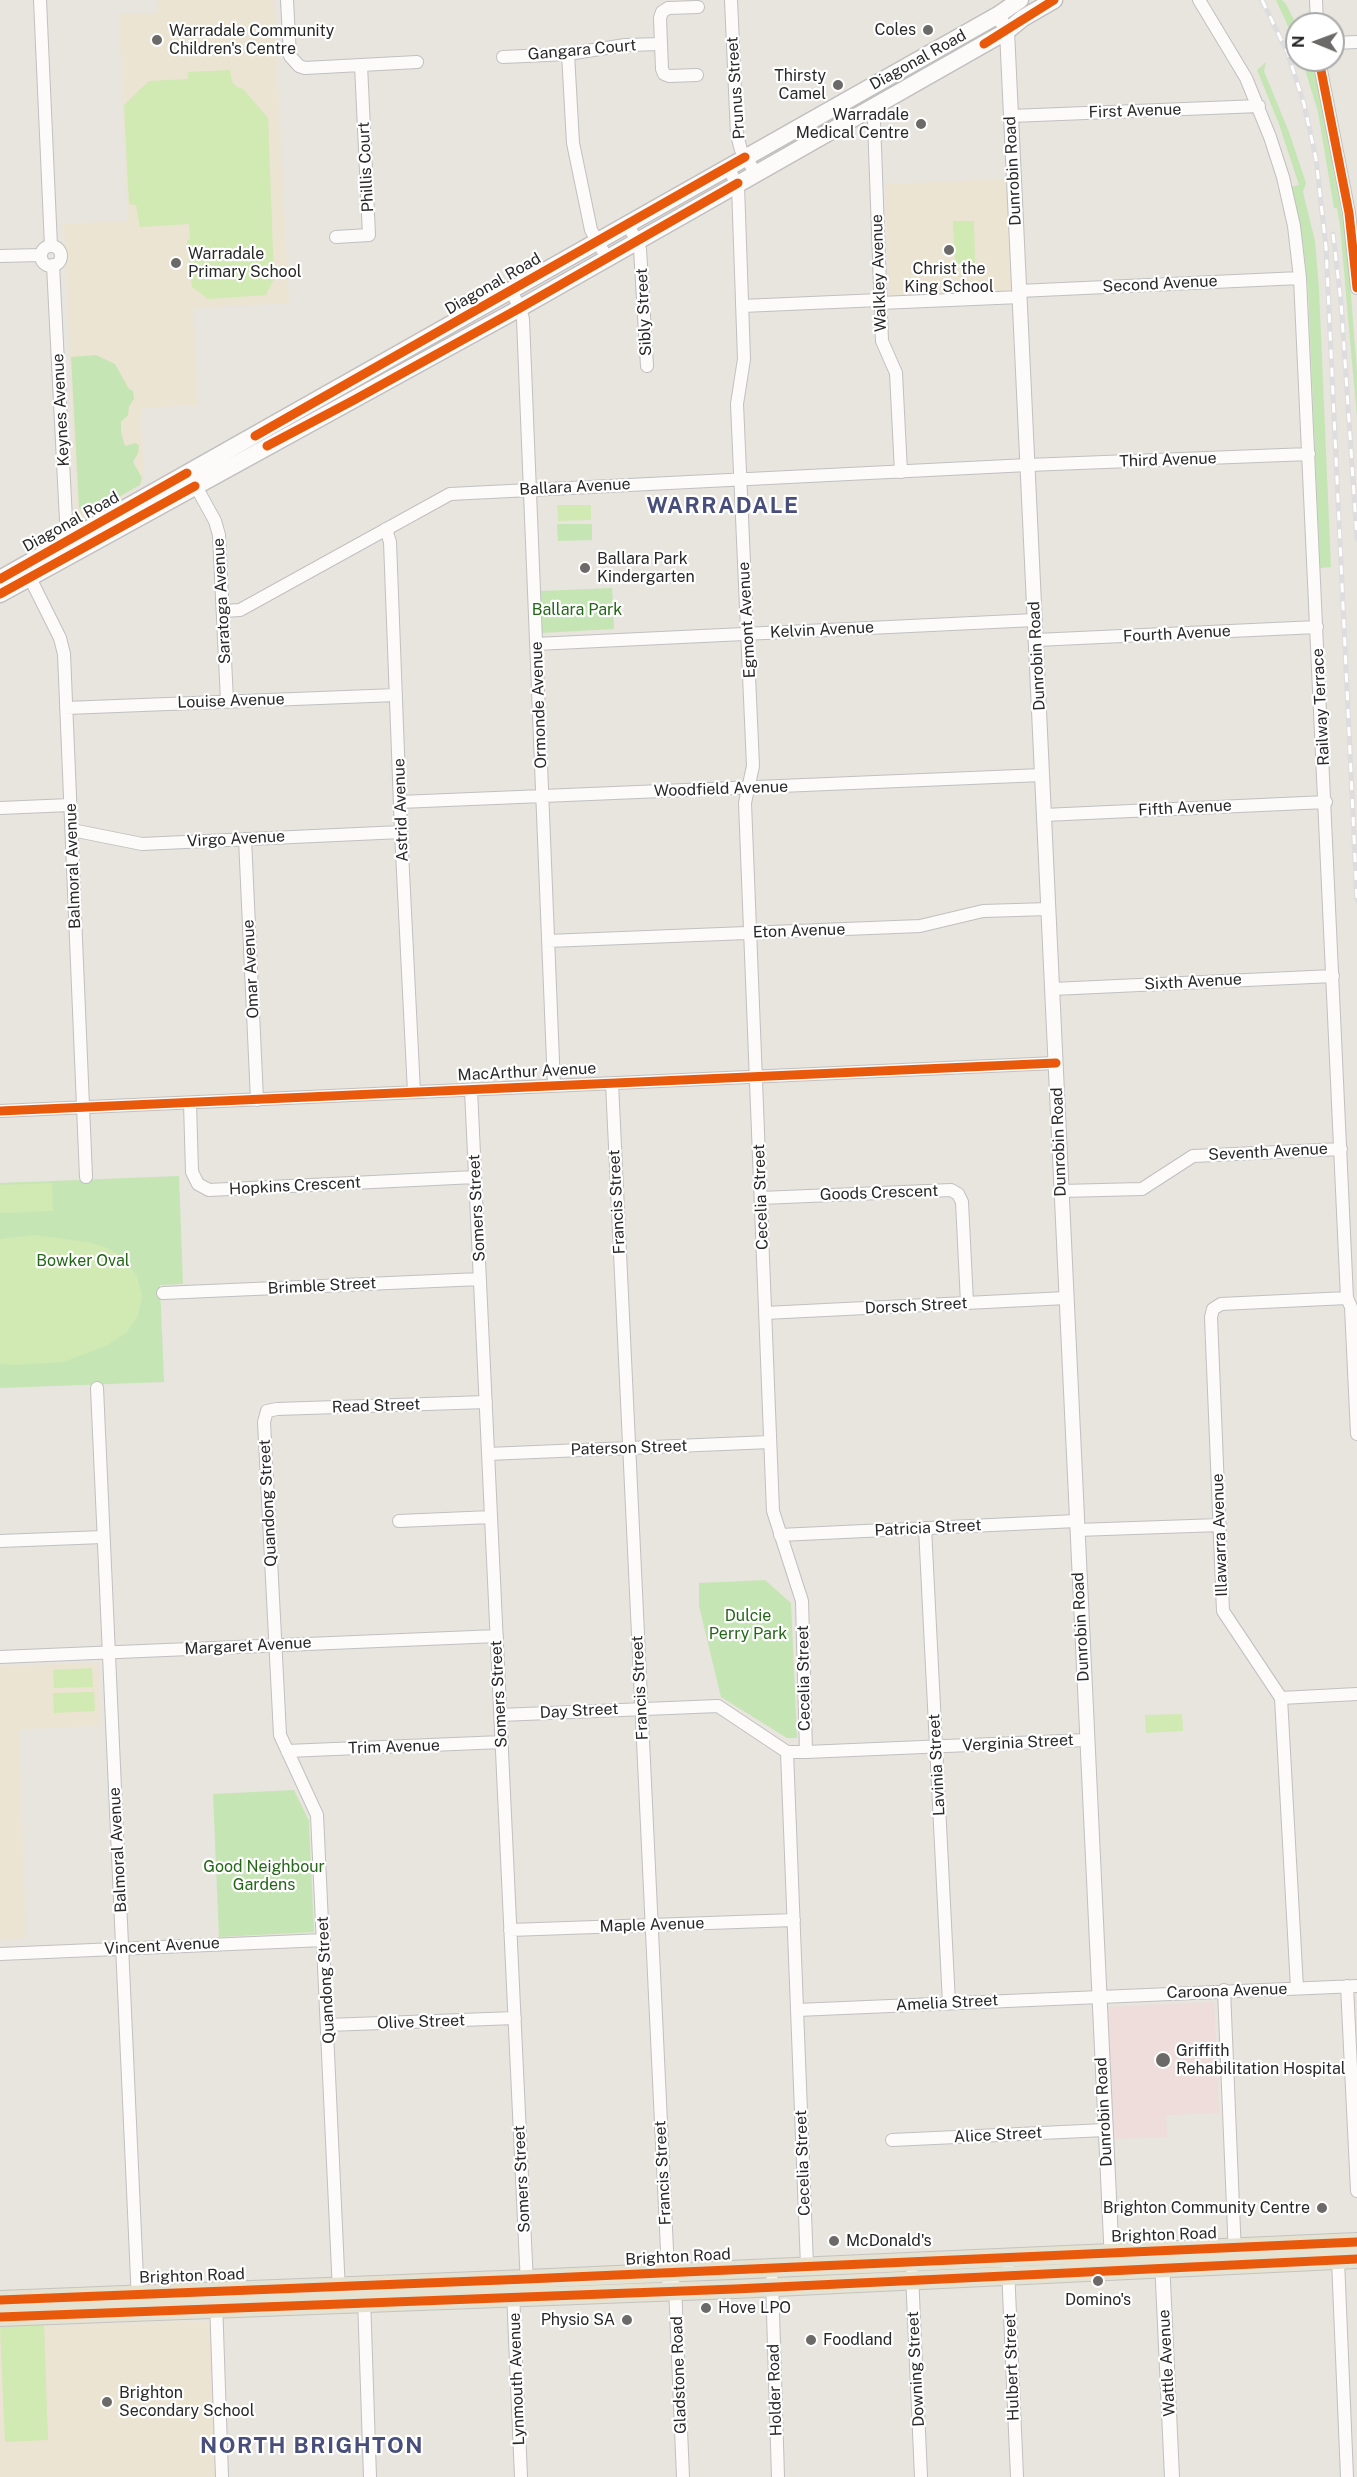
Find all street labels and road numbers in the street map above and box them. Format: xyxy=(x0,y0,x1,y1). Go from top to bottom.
street label: Diagonal Road xyxy=(866,26,970,94)
street label: Gangara Court xyxy=(527,36,637,64)
street label: Prunus Street xyxy=(723,36,749,140)
street label: First Avenue xyxy=(1088,100,1182,122)
street label: Dunrobin Road xyxy=(1001,116,1025,226)
street label: Phillis Court xyxy=(354,121,378,213)
street label: Walkley Avenue xyxy=(867,214,891,332)
street label: Diagonal Road xyxy=(442,249,544,319)
street label: Sibly Street xyxy=(632,268,656,356)
street label: Second Avenue xyxy=(1102,271,1218,297)
street label: Keynes Avenue xyxy=(48,353,74,467)
street label: Third Avenue xyxy=(1119,449,1217,471)
street label: Ballara Avenue xyxy=(519,474,631,500)
street label: Diagonal Road xyxy=(19,488,123,556)
street label: Saratoga Avenue xyxy=(209,537,235,665)
street label: Egmont Avenue xyxy=(734,561,760,679)
street label: Dunrobin Road xyxy=(1025,601,1049,711)
street label: Kelvin Avenue xyxy=(769,618,875,642)
street label: Fourth Avenue xyxy=(1123,622,1231,646)
street label: Ormonde Avenue xyxy=(527,641,551,769)
street label: Railway Terrace xyxy=(1308,648,1334,766)
street label: Louise Avenue xyxy=(177,690,285,712)
street label: Astrid Avenue xyxy=(390,758,412,862)
street label: Woodfield Avenue xyxy=(654,777,788,801)
street label: Fifth Avenue xyxy=(1138,796,1232,820)
street label: Balmoral Avenue xyxy=(61,803,85,929)
street label: Virgo Avenue xyxy=(186,827,286,851)
street label: Omar Avenue xyxy=(239,919,263,1019)
street label: Eton Avenue xyxy=(752,920,846,942)
street label: Sixth Avenue xyxy=(1144,970,1242,994)
street label: MacArthur Avenue xyxy=(457,1059,597,1085)
street label: Dunrobin Road xyxy=(1047,1087,1071,1197)
street label: Seventh Avenue xyxy=(1208,1139,1328,1165)
street label: Cecelia Street xyxy=(750,1144,772,1250)
street label: Francis Street xyxy=(605,1149,629,1255)
street label: Somers Street xyxy=(465,1154,489,1262)
street label: Hopkins Crescent xyxy=(229,1173,361,1199)
street label: Goods Crescent xyxy=(819,1181,939,1205)
street label: Brimble Street xyxy=(267,1274,377,1298)
street label: Dorsch Street xyxy=(864,1294,968,1318)
street label: Read Street xyxy=(331,1395,421,1417)
street label: Paterson Street xyxy=(570,1436,688,1460)
street label: Quandong Street xyxy=(255,1439,281,1567)
street label: Illawarra Avenue xyxy=(1208,1473,1232,1597)
street label: Patricia Street xyxy=(874,1516,982,1540)
street label: Dunrobin Road xyxy=(1069,1572,1093,1682)
street label: Cecelia Street xyxy=(793,1625,815,1731)
street label: Margaret Avenue xyxy=(184,1633,312,1659)
street label: Francis Street xyxy=(628,1635,652,1741)
street label: Somers Street xyxy=(487,1640,511,1748)
street label: Day Street xyxy=(539,1699,619,1723)
street label: Lavinia Street xyxy=(925,1713,949,1817)
street label: Verginia Street xyxy=(962,1730,1074,1756)
street label: Trim Avenue xyxy=(348,1736,440,1758)
street label: Balmoral Avenue xyxy=(105,1787,131,1913)
street label: Maple Avenue xyxy=(599,1914,705,1936)
street label: Quandong Street xyxy=(313,1916,339,2044)
street label: Vincent Avenue xyxy=(104,1933,220,1959)
street label: Caroona Avenue xyxy=(1166,1979,1288,2003)
street label: Amelia Street xyxy=(895,1991,999,2015)
street label: Olive Street xyxy=(377,2011,465,2033)
street label: Dunrobin Road xyxy=(1092,2057,1116,2167)
street label: Cecelia Street xyxy=(792,2110,814,2216)
street label: Francis Street xyxy=(651,2120,675,2226)
street label: Alice Street xyxy=(953,2123,1043,2147)
street label: Somers Street xyxy=(510,2125,534,2233)
street label: Brighton Road xyxy=(1111,2224,1217,2246)
street label: Brighton Road xyxy=(625,2245,731,2269)
street label: Brighton Road xyxy=(139,2265,245,2287)
street label: Wattle Avenue xyxy=(1155,2309,1179,2417)
street label: Downing Street xyxy=(903,2311,929,2427)
street label: Lynmouth Avenue xyxy=(505,2312,529,2446)
street label: Hulbert Street xyxy=(1001,2313,1023,2421)
street label: Gladstone Road xyxy=(667,2316,691,2434)
street label: Holder Road xyxy=(764,2344,786,2436)

